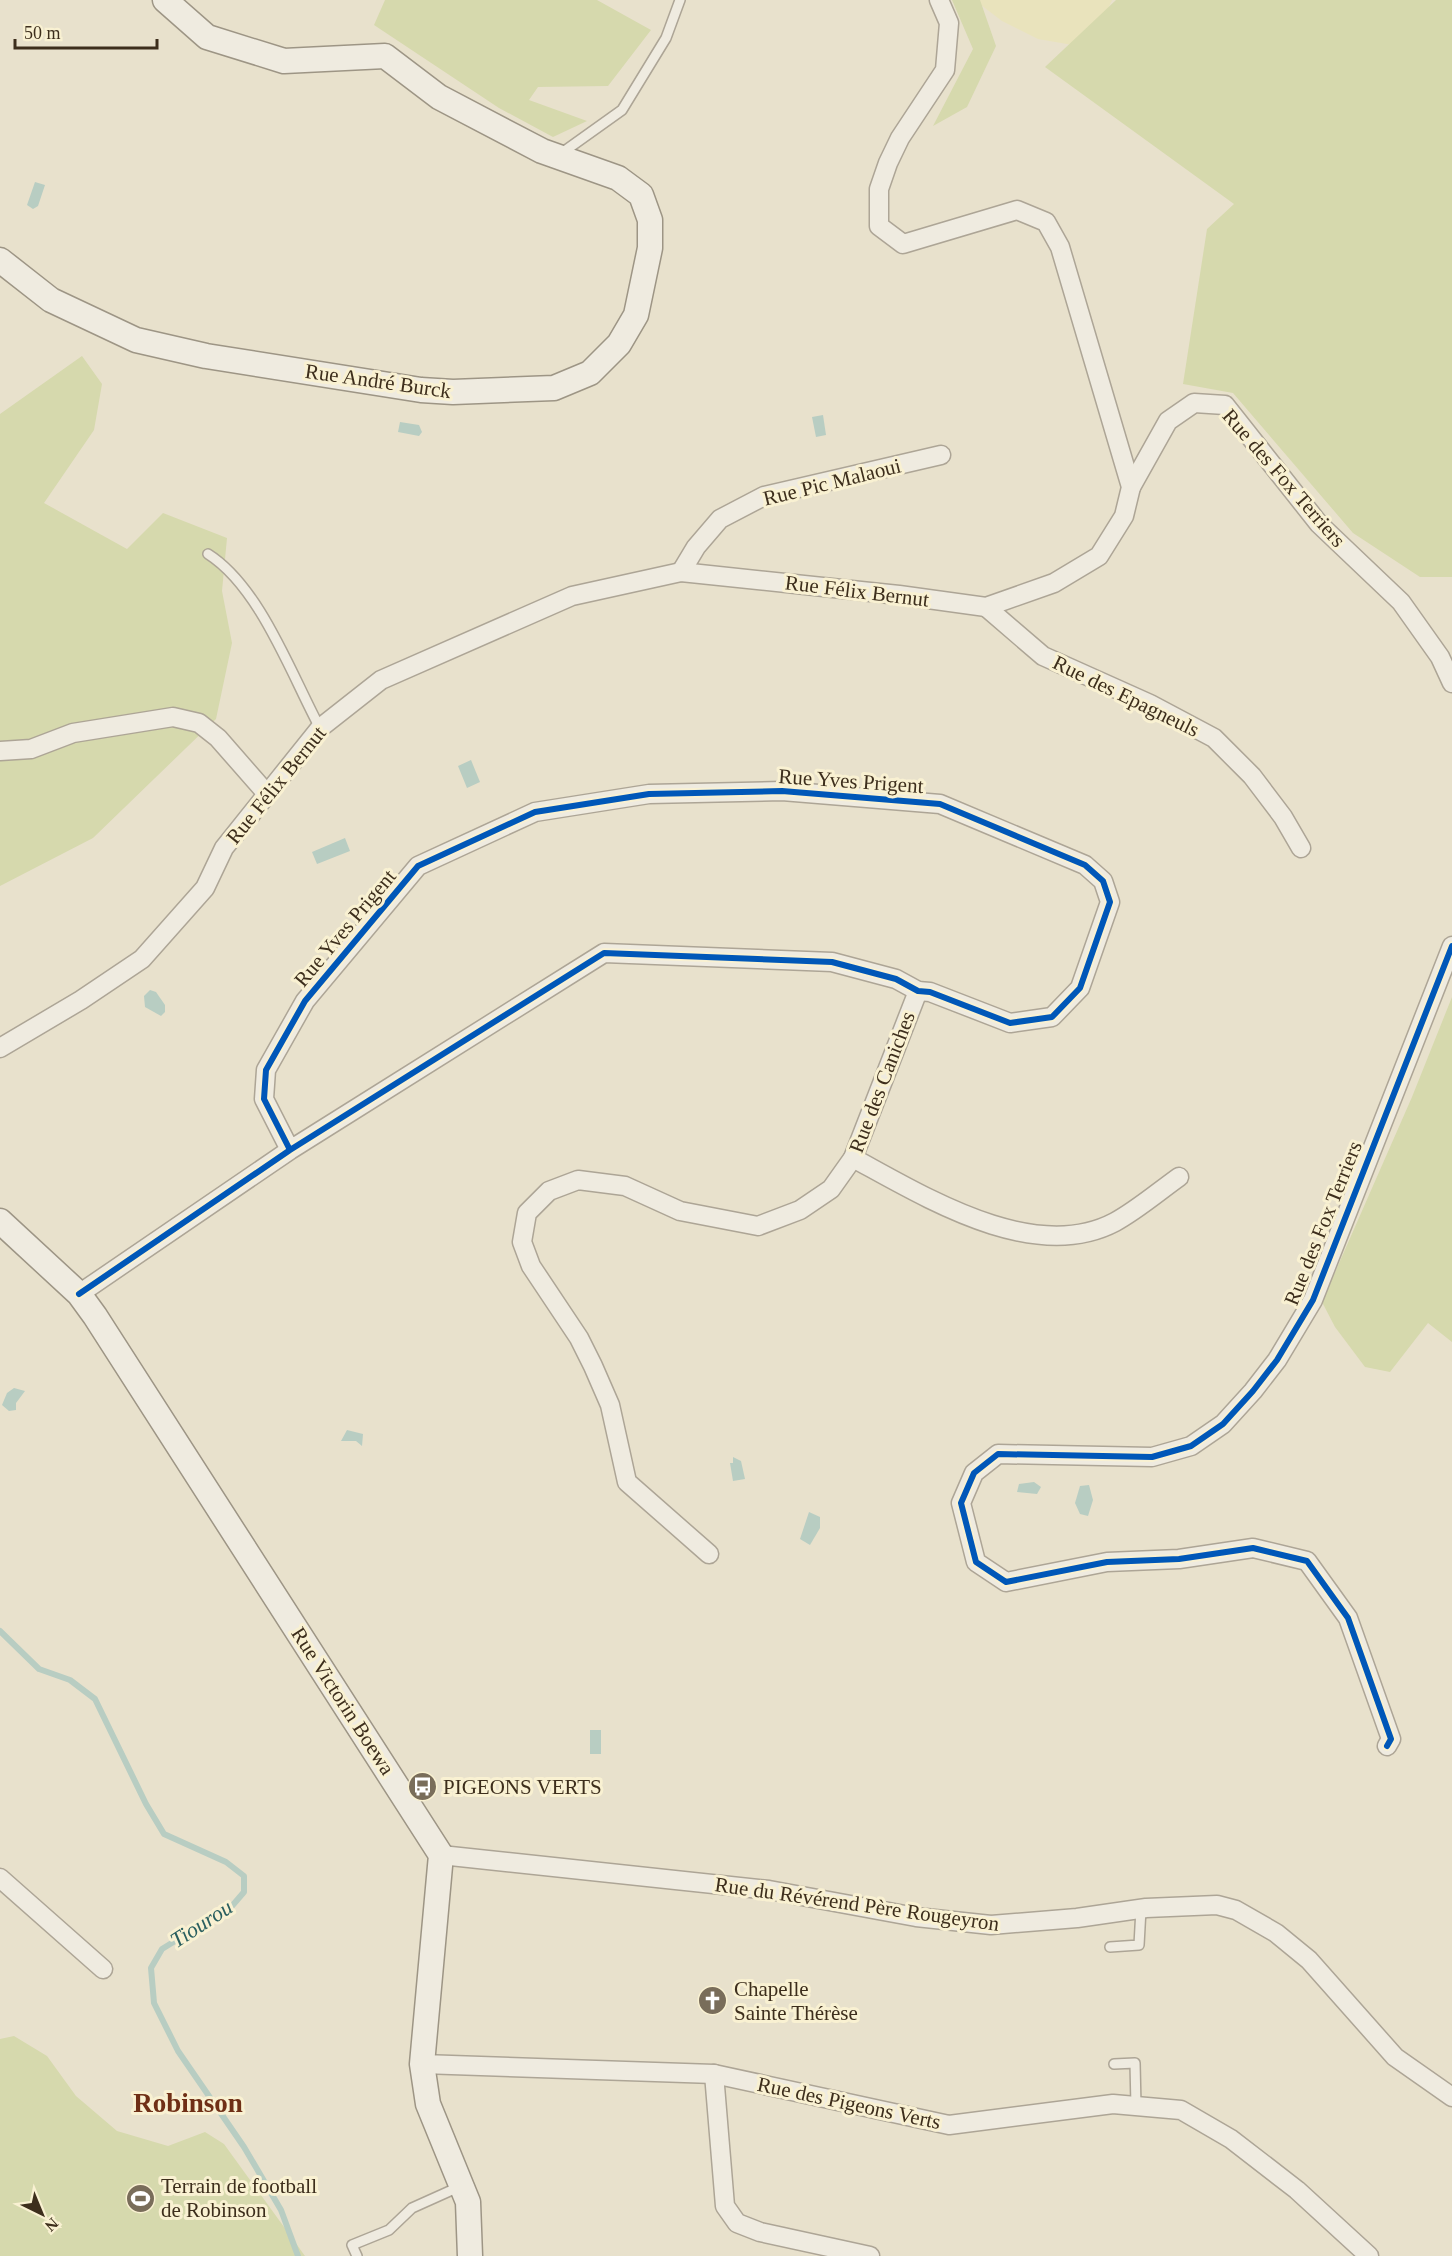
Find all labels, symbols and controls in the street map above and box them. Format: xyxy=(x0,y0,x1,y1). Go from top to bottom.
scale bar xyxy=(15,12,158,50)
text: 50 m xyxy=(24,23,61,43)
street label: Rue André Burck xyxy=(304,359,453,403)
street label: Rue des Fox Terriers xyxy=(1218,404,1350,552)
street label: Rue Pic Malaoui xyxy=(761,453,904,511)
street label: Rue Félix Bernut xyxy=(784,570,930,612)
street label: Rue des Epagneuls xyxy=(1049,650,1203,742)
street label: Rue Félix Bernut xyxy=(221,721,331,849)
street label: Rue Yves Prigent xyxy=(778,764,924,798)
street label: Rue Yves Prigent xyxy=(289,865,401,991)
street label: Rue des Caniches xyxy=(844,1008,920,1156)
street label: Rue des Fox Terriers xyxy=(1279,1137,1367,1309)
street label: Rue Victorin Boewa xyxy=(286,1623,400,1780)
bus stop icon: PIGEONS VERTS xyxy=(406,1771,438,1803)
place label: PIGEONS VERTS xyxy=(443,1775,602,1799)
street label: Rue du Révérend Père Rougeyron xyxy=(713,1872,1001,1936)
water label: Tiourou xyxy=(166,1894,237,1953)
place label: Chapelle Sainte Thérèse xyxy=(734,1977,858,2025)
church icon: Chapelle Sainte Thérèse xyxy=(697,1985,729,2017)
street label: Rue des Pigeons Verts xyxy=(755,2072,943,2134)
district label: Robinson xyxy=(133,2088,243,2118)
place label: Terrain de football de Robinson xyxy=(161,2174,317,2222)
sports icon: Terrain de football de Robinson xyxy=(124,2182,156,2214)
north arrow xyxy=(12,2184,72,2244)
text: N xyxy=(42,2214,62,2235)

